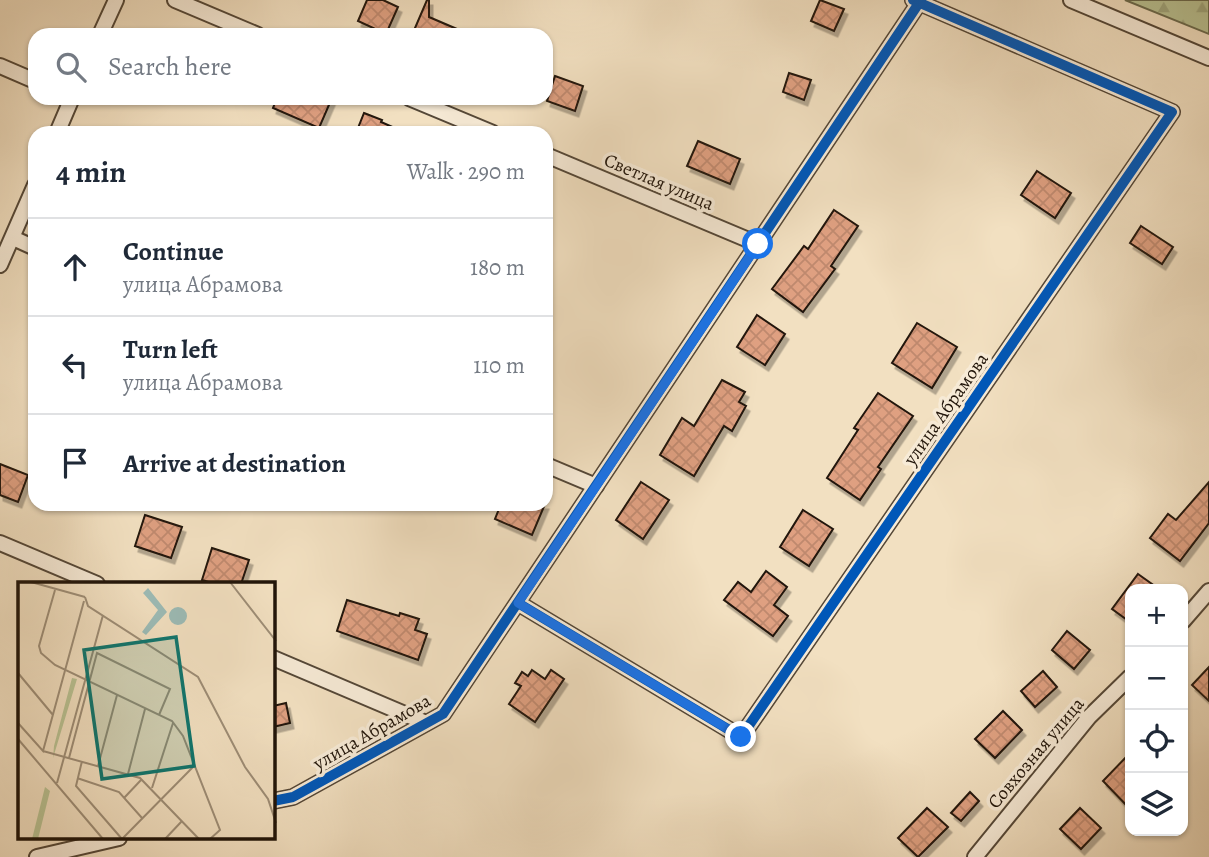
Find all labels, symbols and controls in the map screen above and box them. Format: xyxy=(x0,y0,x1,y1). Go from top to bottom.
search box xyxy=(28,28,553,105)
icon: search xyxy=(52,48,90,86)
text: Search here xyxy=(108,49,232,84)
street label: Светлая улица xyxy=(600,147,718,217)
text: 4 min xyxy=(56,152,126,192)
text: Walk · 290 m xyxy=(407,156,525,187)
route start xyxy=(742,228,773,259)
text: Continue xyxy=(123,234,224,269)
icon: ahead xyxy=(56,248,94,286)
text: 180 m xyxy=(470,252,525,283)
text: улица Абрамова xyxy=(123,269,283,300)
text: Turn left xyxy=(123,332,218,367)
icon: left xyxy=(56,346,94,384)
street label: улица Абрамова xyxy=(897,347,995,471)
text: 110 m xyxy=(473,350,525,381)
text: улица Абрамова xyxy=(123,367,283,398)
icon: arrive xyxy=(56,444,94,482)
text: Arrive at destination xyxy=(123,446,346,481)
inset map xyxy=(18,582,275,840)
map controls xyxy=(1125,584,1188,836)
button: + xyxy=(1125,584,1188,647)
button: − xyxy=(1125,647,1188,710)
street label: улица Абрамова xyxy=(307,688,436,777)
street label: Совхозная улица xyxy=(982,692,1091,814)
button: locate xyxy=(1125,710,1188,773)
route end xyxy=(725,721,756,752)
button: layers xyxy=(1125,773,1188,836)

